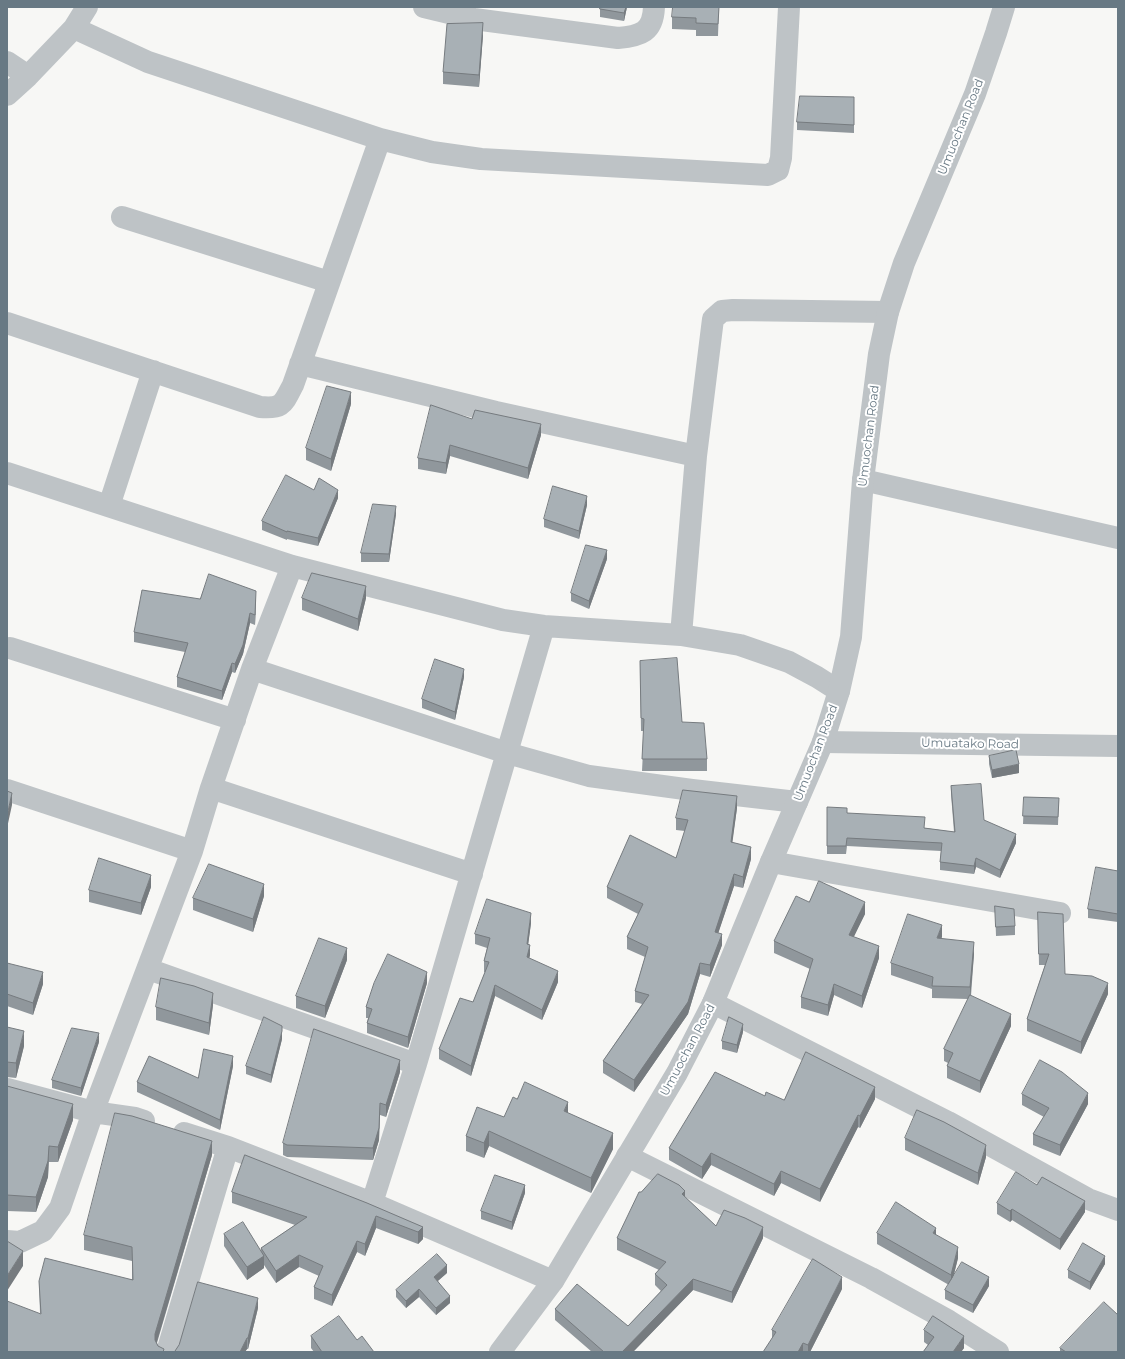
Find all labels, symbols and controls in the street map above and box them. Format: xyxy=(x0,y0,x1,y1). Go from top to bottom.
street label: Umuochan Road xyxy=(935,77,987,177)
street label: Umuochan Road xyxy=(856,384,882,488)
street label: Umuochan Road xyxy=(791,703,841,803)
street label: Umuatako Road xyxy=(921,736,1019,752)
street label: Umuochan Road xyxy=(658,1001,718,1099)

